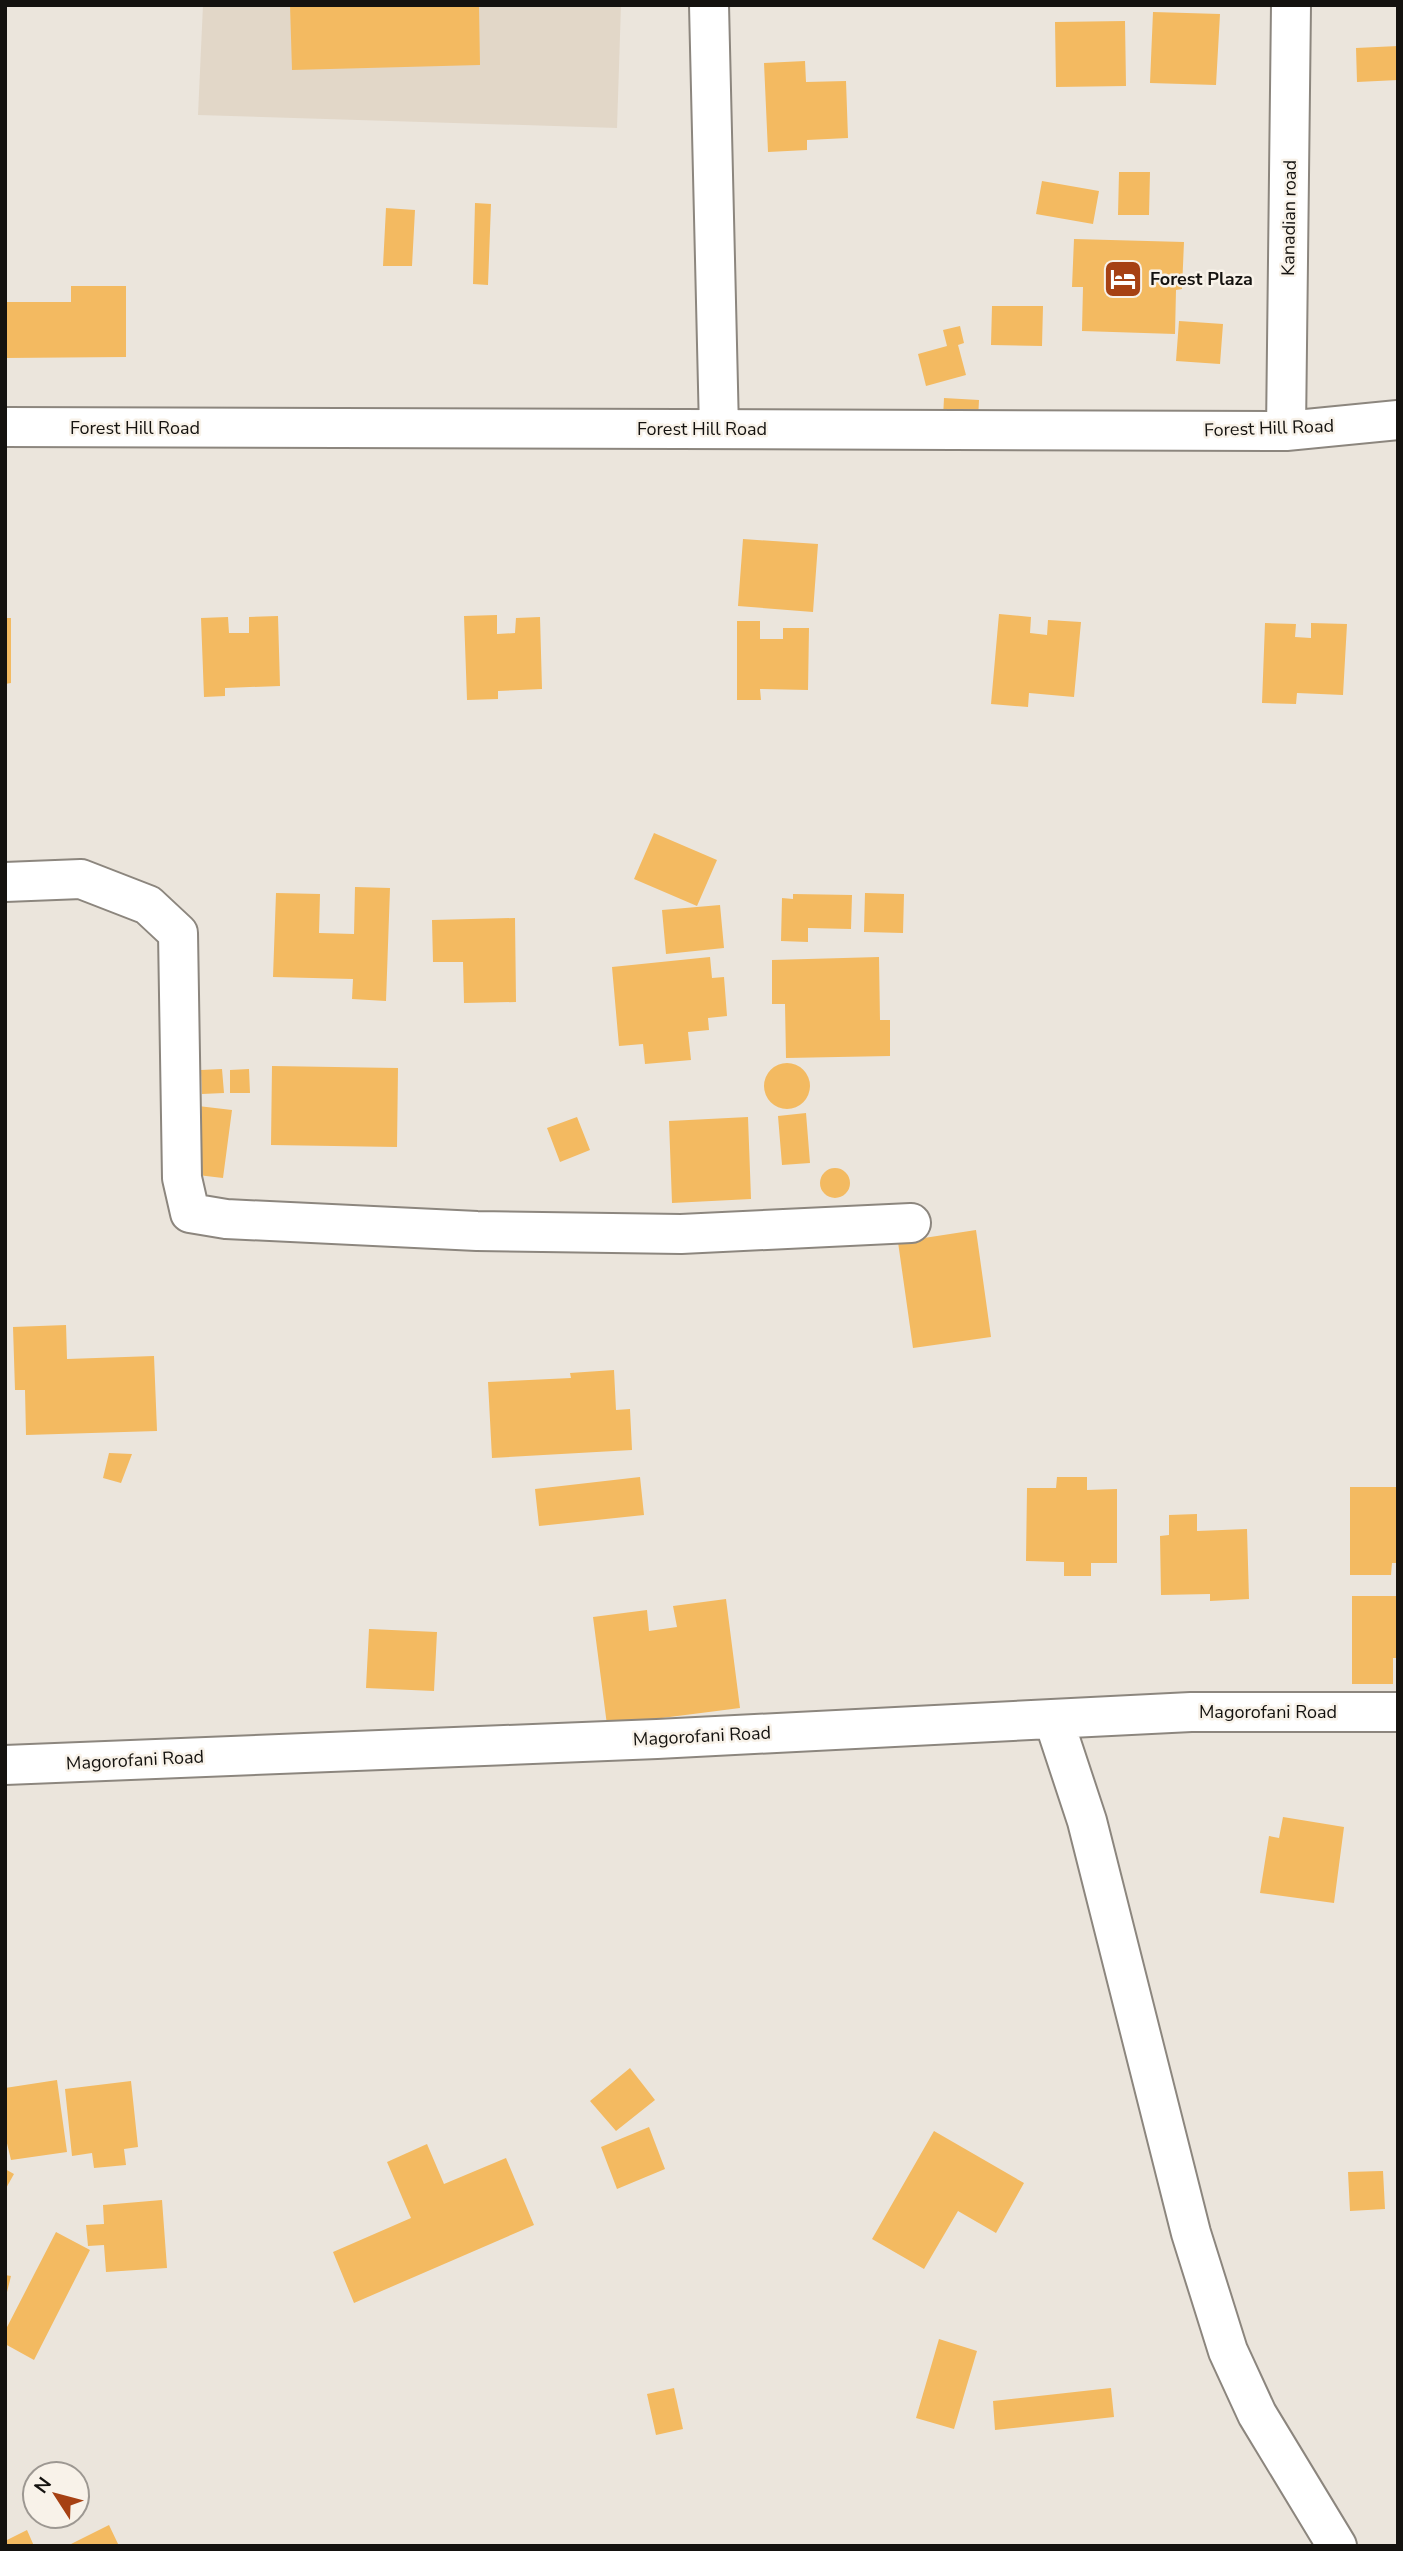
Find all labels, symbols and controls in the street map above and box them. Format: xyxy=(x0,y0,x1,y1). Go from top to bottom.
street label: Kanadian road xyxy=(1276,160,1302,276)
hotel icon: Forest Plaza xyxy=(1102,258,1144,300)
place label: Forest Plaza xyxy=(1150,267,1253,291)
street label: Forest Hill Road xyxy=(1204,414,1334,442)
street label: Forest Hill Road xyxy=(70,416,200,440)
street label: Forest Hill Road xyxy=(637,417,767,441)
street label: Magorofani Road xyxy=(1199,1700,1337,1724)
street label: Magorofani Road xyxy=(632,1720,772,1752)
street label: Magorofani Road xyxy=(65,1744,205,1776)
north arrow xyxy=(21,2460,91,2530)
text: N xyxy=(28,2472,58,2499)

